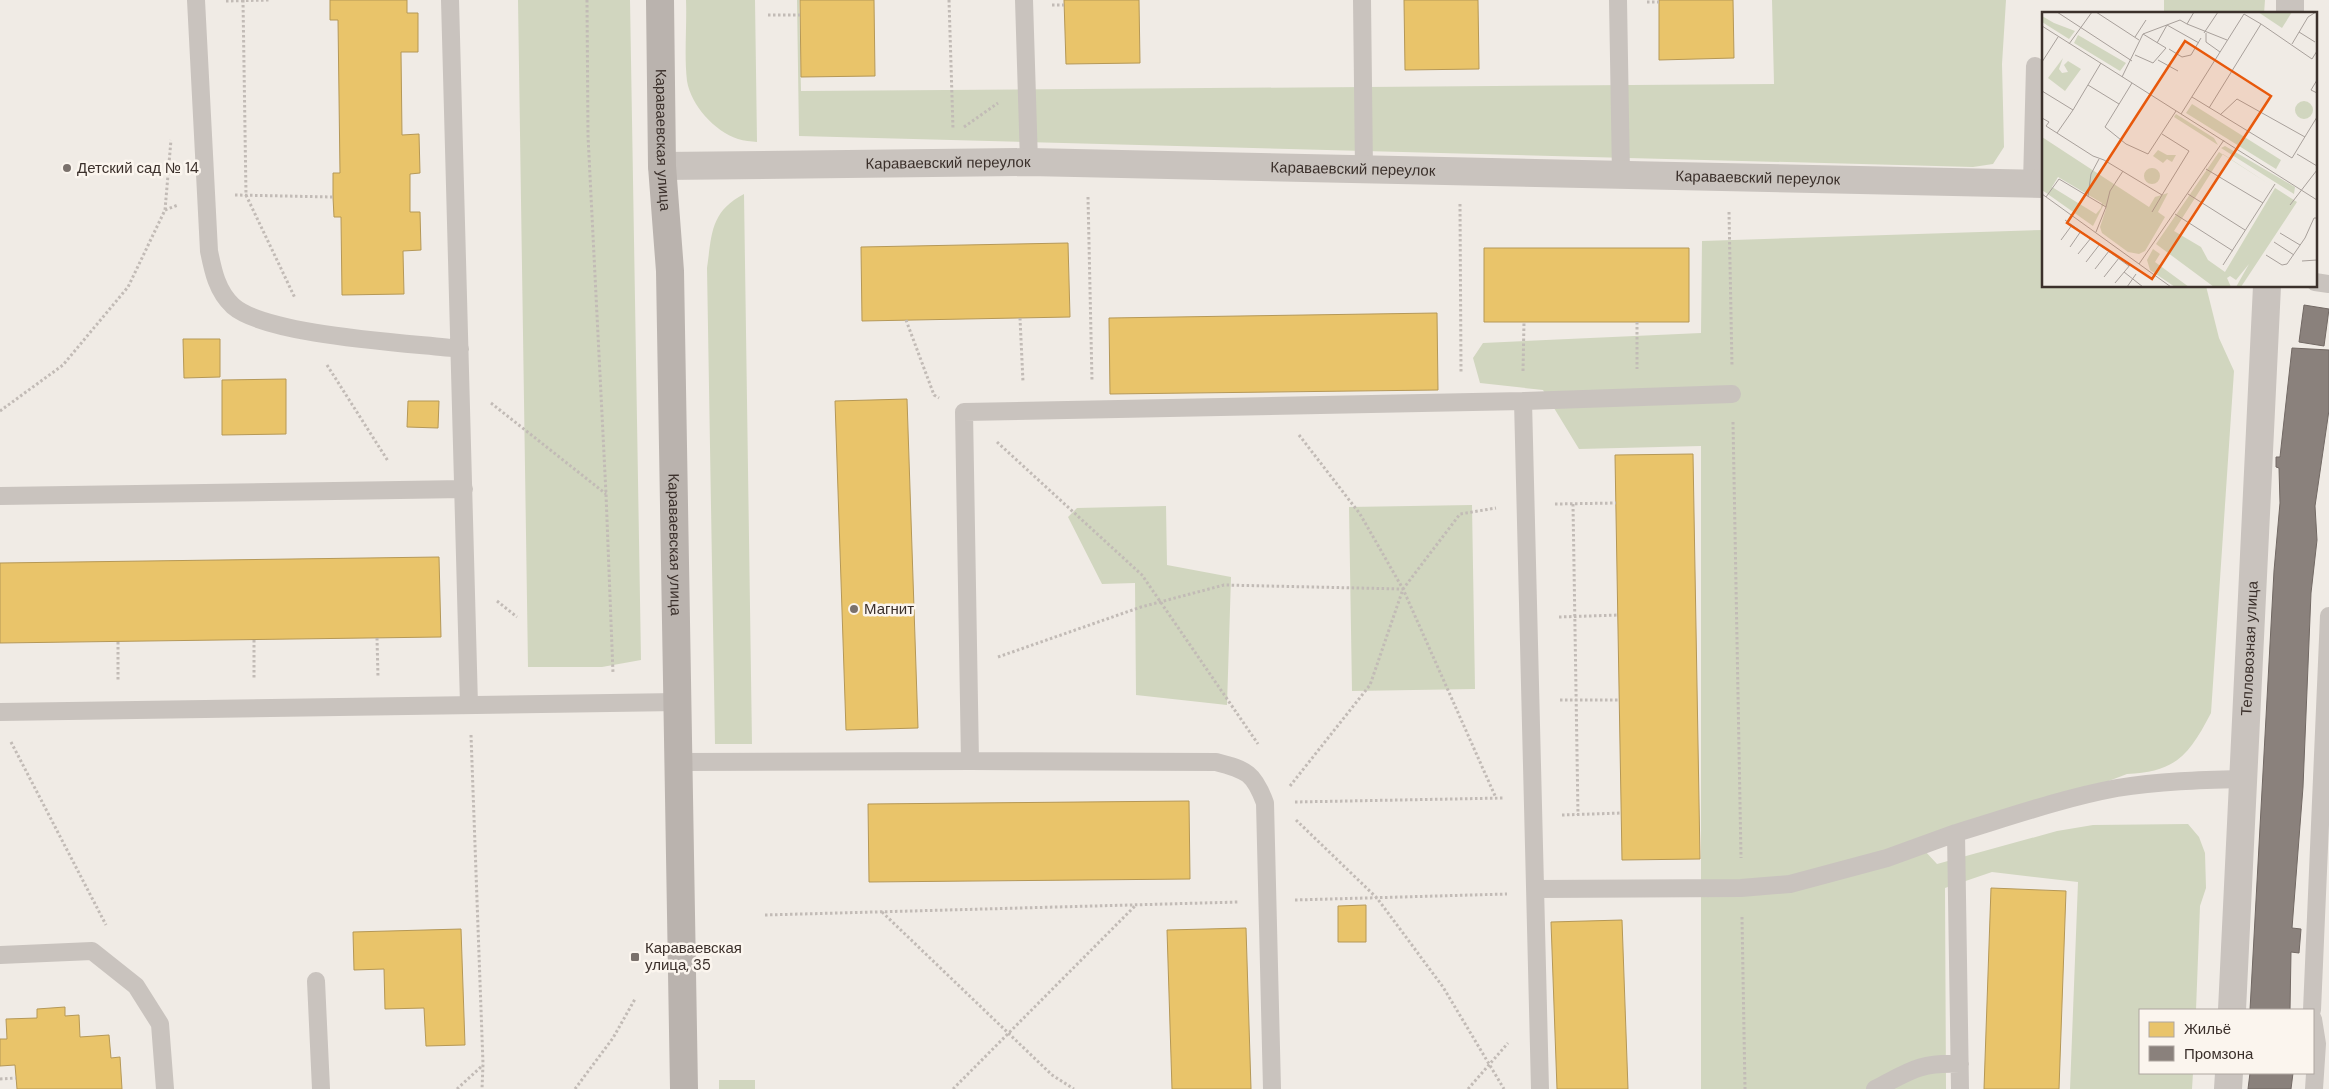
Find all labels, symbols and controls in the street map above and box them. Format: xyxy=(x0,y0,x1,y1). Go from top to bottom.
inset map xyxy=(2042,12,2316,288)
street label: Караваевская улица xyxy=(651,69,675,212)
street label: Караваевский переулок xyxy=(865,152,1031,174)
street label: Караваевский переулок xyxy=(1270,157,1436,181)
place label: Детский сад № 14 xyxy=(77,158,199,178)
marker: Детский сад № 14 xyxy=(61,162,73,174)
street label: Караваевский переулок xyxy=(1675,166,1841,190)
street label: Караваевская улица xyxy=(663,473,686,617)
street label: Тепловозная улица xyxy=(2236,580,2263,716)
place label: Магнит xyxy=(864,599,914,619)
marker: Магнит xyxy=(848,603,860,615)
place label: Караваевская улица, 35 xyxy=(645,938,742,975)
marker: Караваевская улица, 35 xyxy=(629,951,641,963)
legend xyxy=(2139,1009,2314,1074)
text: Жильё xyxy=(2184,1019,2231,1039)
text: Промзона xyxy=(2184,1044,2254,1064)

